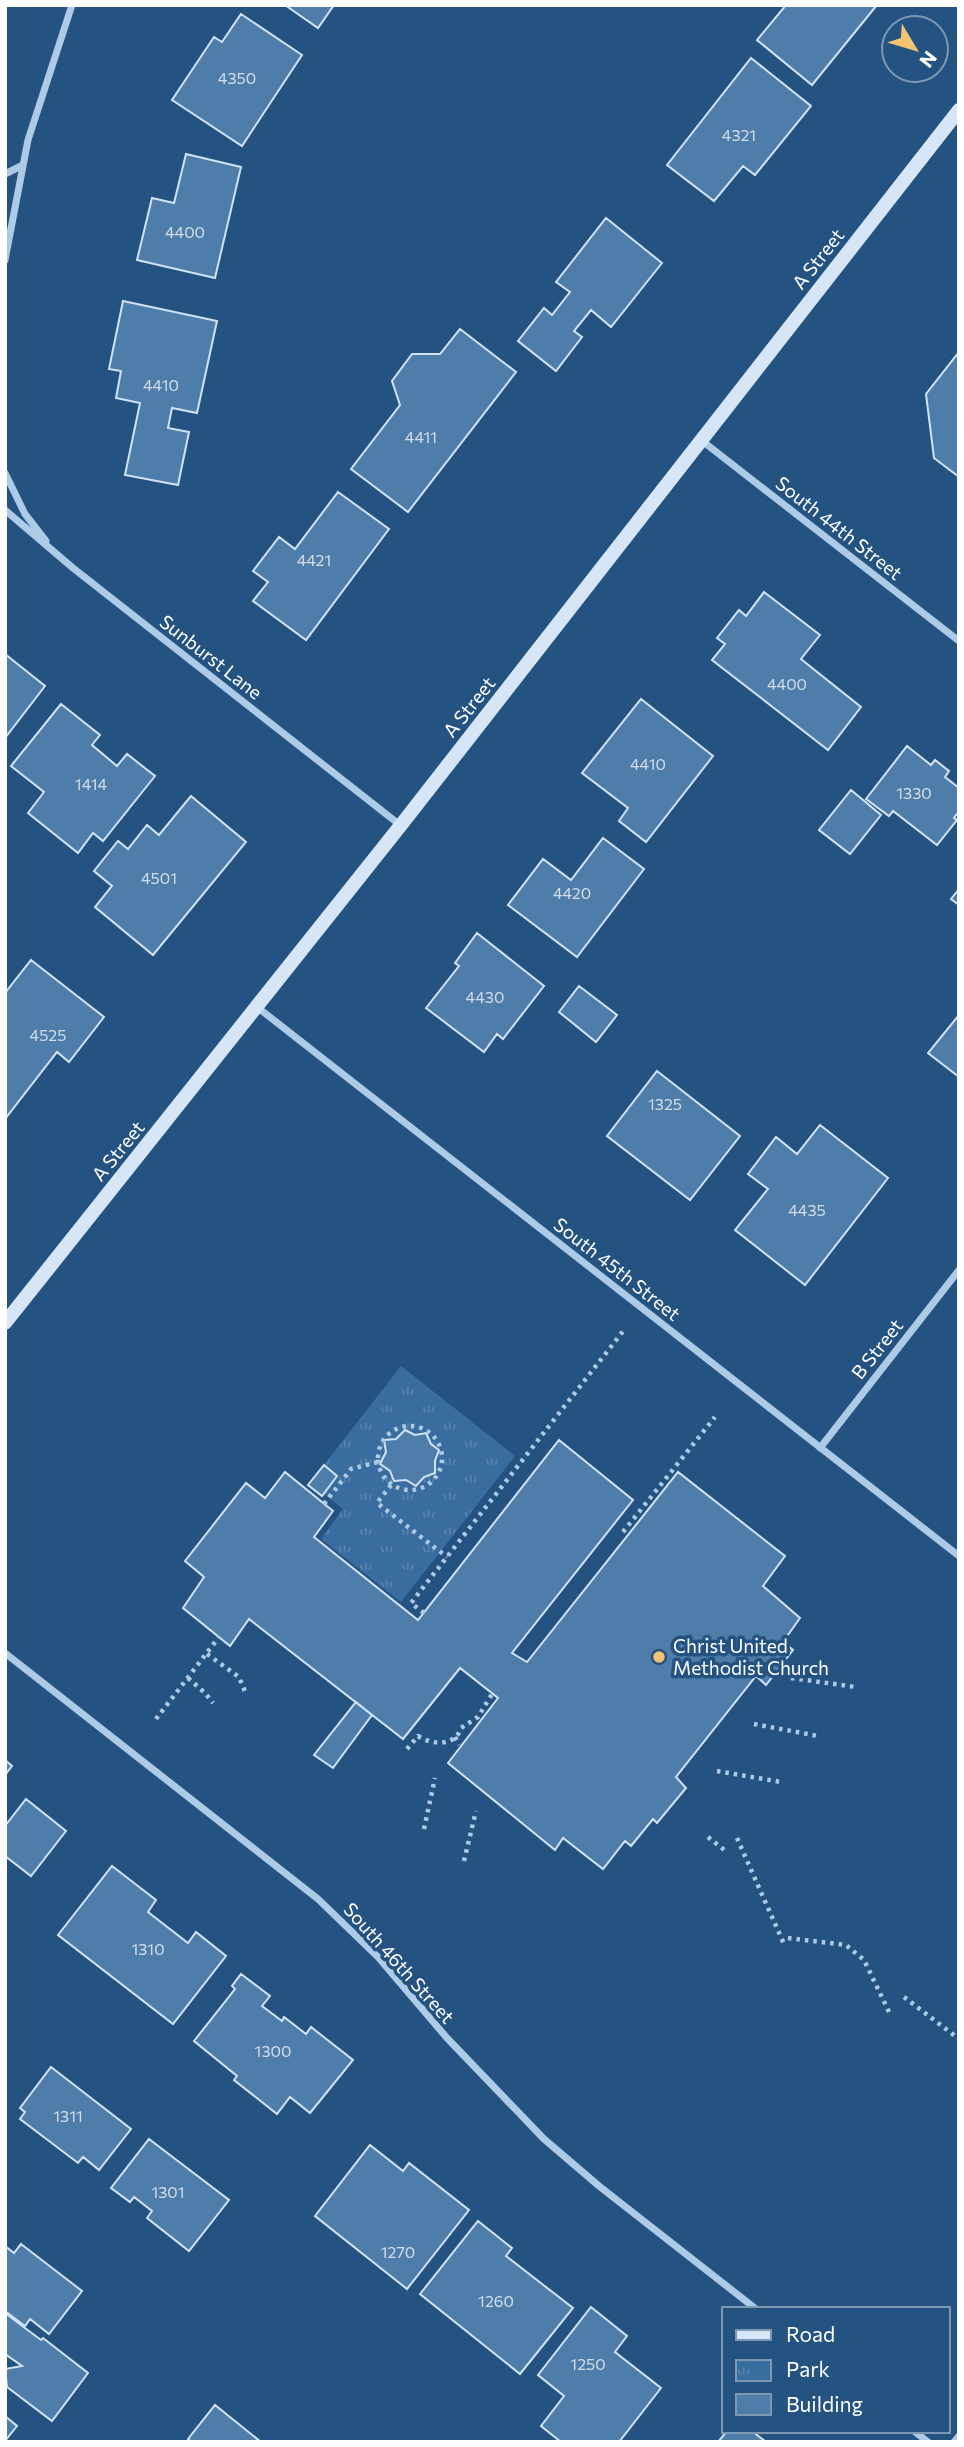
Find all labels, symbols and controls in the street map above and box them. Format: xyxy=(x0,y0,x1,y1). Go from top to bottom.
north arrow xyxy=(880,14,950,84)
text: N xyxy=(915,47,942,72)
house number: 4350 xyxy=(218,68,256,87)
house number: 4321 xyxy=(722,125,756,144)
house number: 4400 xyxy=(165,222,205,241)
street label: A Street xyxy=(787,224,848,294)
house number: 4410 xyxy=(143,375,179,394)
house number: 4411 xyxy=(405,427,437,446)
street label: South 44th Street xyxy=(771,471,907,584)
house number: 4421 xyxy=(297,550,331,569)
street label: Sunburst Lane xyxy=(156,610,267,704)
street label: A Street xyxy=(438,672,499,742)
house number: 4400 xyxy=(767,674,807,693)
house number: 4410 xyxy=(630,754,666,773)
house number: 1414 xyxy=(75,774,108,793)
house number: 1330 xyxy=(896,783,932,802)
house number: 4501 xyxy=(141,868,177,887)
house number: 4420 xyxy=(553,883,591,902)
house number: 4430 xyxy=(466,987,504,1006)
house number: 4525 xyxy=(30,1025,66,1044)
house number: 1325 xyxy=(648,1094,682,1113)
street label: A Street xyxy=(87,1116,149,1185)
house number: 4435 xyxy=(788,1200,826,1219)
street label: South 45th Street xyxy=(550,1212,685,1325)
street label: B Street xyxy=(846,1314,907,1383)
place label: Christ United Methodist Church xyxy=(673,1634,829,1679)
marker: Christ United Methodist Church xyxy=(651,1649,667,1665)
street label: South 46th Street xyxy=(339,1898,460,2028)
house number: 1310 xyxy=(131,1939,165,1958)
house number: 1300 xyxy=(255,2041,291,2060)
house number: 1311 xyxy=(53,2106,83,2125)
house number: 1301 xyxy=(151,2182,185,2201)
house number: 1270 xyxy=(381,2242,415,2261)
house number: 1260 xyxy=(478,2291,514,2310)
legend xyxy=(722,2307,950,2433)
text: Road xyxy=(786,2321,835,2346)
house number: 1250 xyxy=(570,2354,606,2373)
text: Park xyxy=(786,2356,830,2381)
text: Building xyxy=(786,2391,863,2416)

